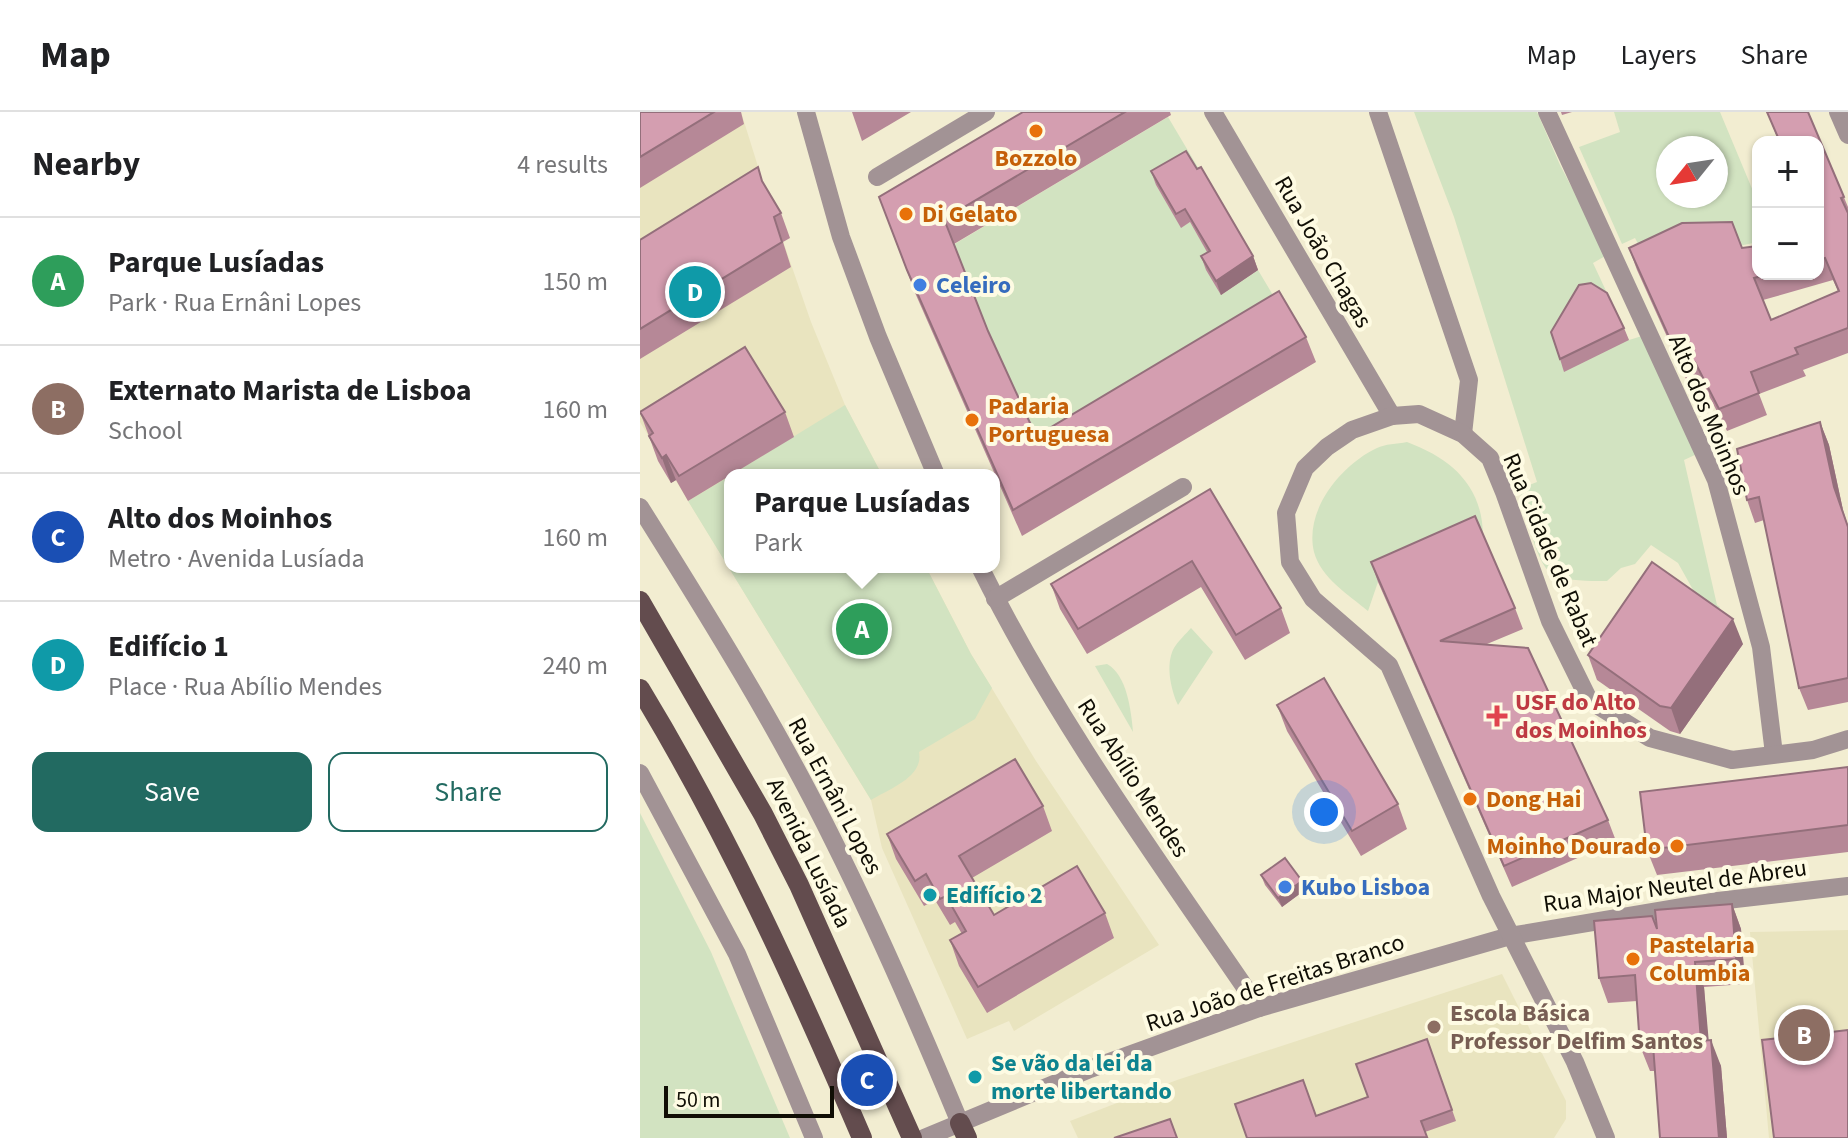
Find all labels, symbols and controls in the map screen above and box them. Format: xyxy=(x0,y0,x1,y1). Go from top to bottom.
text: Map xyxy=(40,28,111,82)
text: Map xyxy=(1526,35,1576,75)
text: Layers xyxy=(1620,35,1696,75)
text: Share xyxy=(1740,35,1808,75)
marker: Bozzolo xyxy=(1027,122,1045,140)
north arrow xyxy=(1656,136,1728,208)
map controls xyxy=(1752,136,1824,280)
button: + xyxy=(1752,136,1824,208)
text: Nearby xyxy=(32,140,140,189)
place label: Bozzolo xyxy=(995,141,1077,176)
text: 4 results xyxy=(517,146,608,183)
street label: Rua João Chagas xyxy=(1265,169,1381,335)
place label: Di Gelato xyxy=(922,197,1018,232)
marker: Di Gelato xyxy=(897,205,915,223)
button: − xyxy=(1752,208,1824,280)
text: Parque Lusíadas xyxy=(108,241,324,284)
pin: D xyxy=(669,262,721,322)
text: A xyxy=(51,263,65,300)
text: 150 m xyxy=(542,263,608,300)
place label: Celeiro xyxy=(936,268,1011,303)
marker: Celeiro xyxy=(911,276,929,294)
text: Park · Rua Ernâni Lopes xyxy=(108,284,361,321)
street label: Alto dos Moinhos xyxy=(1659,329,1759,501)
text: Externato Marista de Lisboa xyxy=(108,369,472,412)
place label: Padaria Portuguesa xyxy=(988,389,1110,452)
text: B xyxy=(50,391,66,428)
text: 160 m xyxy=(542,391,608,428)
marker: Padaria Portuguesa xyxy=(963,411,981,429)
text: School xyxy=(108,412,183,449)
street label: Rua Cidade de Rabat xyxy=(1493,448,1607,652)
popup xyxy=(724,469,1000,573)
text: Parque Lusíadas xyxy=(754,481,970,524)
text: Alto dos Moinhos xyxy=(108,497,332,540)
text: C xyxy=(50,519,66,556)
text: 160 m xyxy=(542,519,608,556)
text: Park xyxy=(754,524,803,561)
text: Metro · Avenida Lusíada xyxy=(108,540,365,577)
pin: A xyxy=(836,599,888,659)
text: Edifício 1 xyxy=(108,625,229,668)
text: D xyxy=(50,647,66,684)
text: 240 m xyxy=(542,647,608,684)
text: Place · Rua Abílio Mendes xyxy=(108,668,382,705)
place label: USF do Alto dos Moinhos xyxy=(1515,685,1647,748)
street label: Rua Abílio Mendes xyxy=(1068,692,1198,864)
marker: USF do Alto dos Moinhos xyxy=(1486,705,1508,727)
street label: Rua Ernâni Lopes xyxy=(779,711,891,881)
button: Save xyxy=(32,752,312,832)
button: Share xyxy=(328,752,608,832)
street label: Avenida Lusíada xyxy=(758,772,860,934)
place label: Dong Hai xyxy=(1486,782,1581,817)
marker: Dong Hai xyxy=(1461,790,1479,808)
your location xyxy=(1304,792,1344,832)
place label: Moinho Dourado xyxy=(1486,829,1661,864)
marker: Moinho Dourado xyxy=(1668,837,1686,855)
street label: Rua Major Neutel de Abreu xyxy=(1541,850,1809,922)
place label: Kubo Lisboa xyxy=(1301,870,1430,905)
place label: Edifício 2 xyxy=(946,878,1043,913)
marker: Kubo Lisboa xyxy=(1276,878,1294,896)
marker: Edifício 2 xyxy=(921,886,939,904)
street label: Rua João de Freitas Branco xyxy=(1141,925,1409,1041)
place label: Pastelaria Columbia xyxy=(1649,928,1755,991)
marker: Pastelaria Columbia xyxy=(1624,950,1642,968)
place label: Escola Básica Professor Delfim Santos xyxy=(1450,996,1703,1059)
pin: B xyxy=(1778,1005,1830,1065)
marker: Escola Básica Professor Delfim Santos xyxy=(1425,1018,1443,1036)
place label: Se vão da lei da morte libertando xyxy=(991,1046,1172,1109)
pin: C xyxy=(841,1050,893,1110)
marker: Se vão da lei da morte libertando xyxy=(966,1068,984,1086)
scale bar xyxy=(664,1082,834,1118)
text: 50 m xyxy=(676,1084,721,1116)

